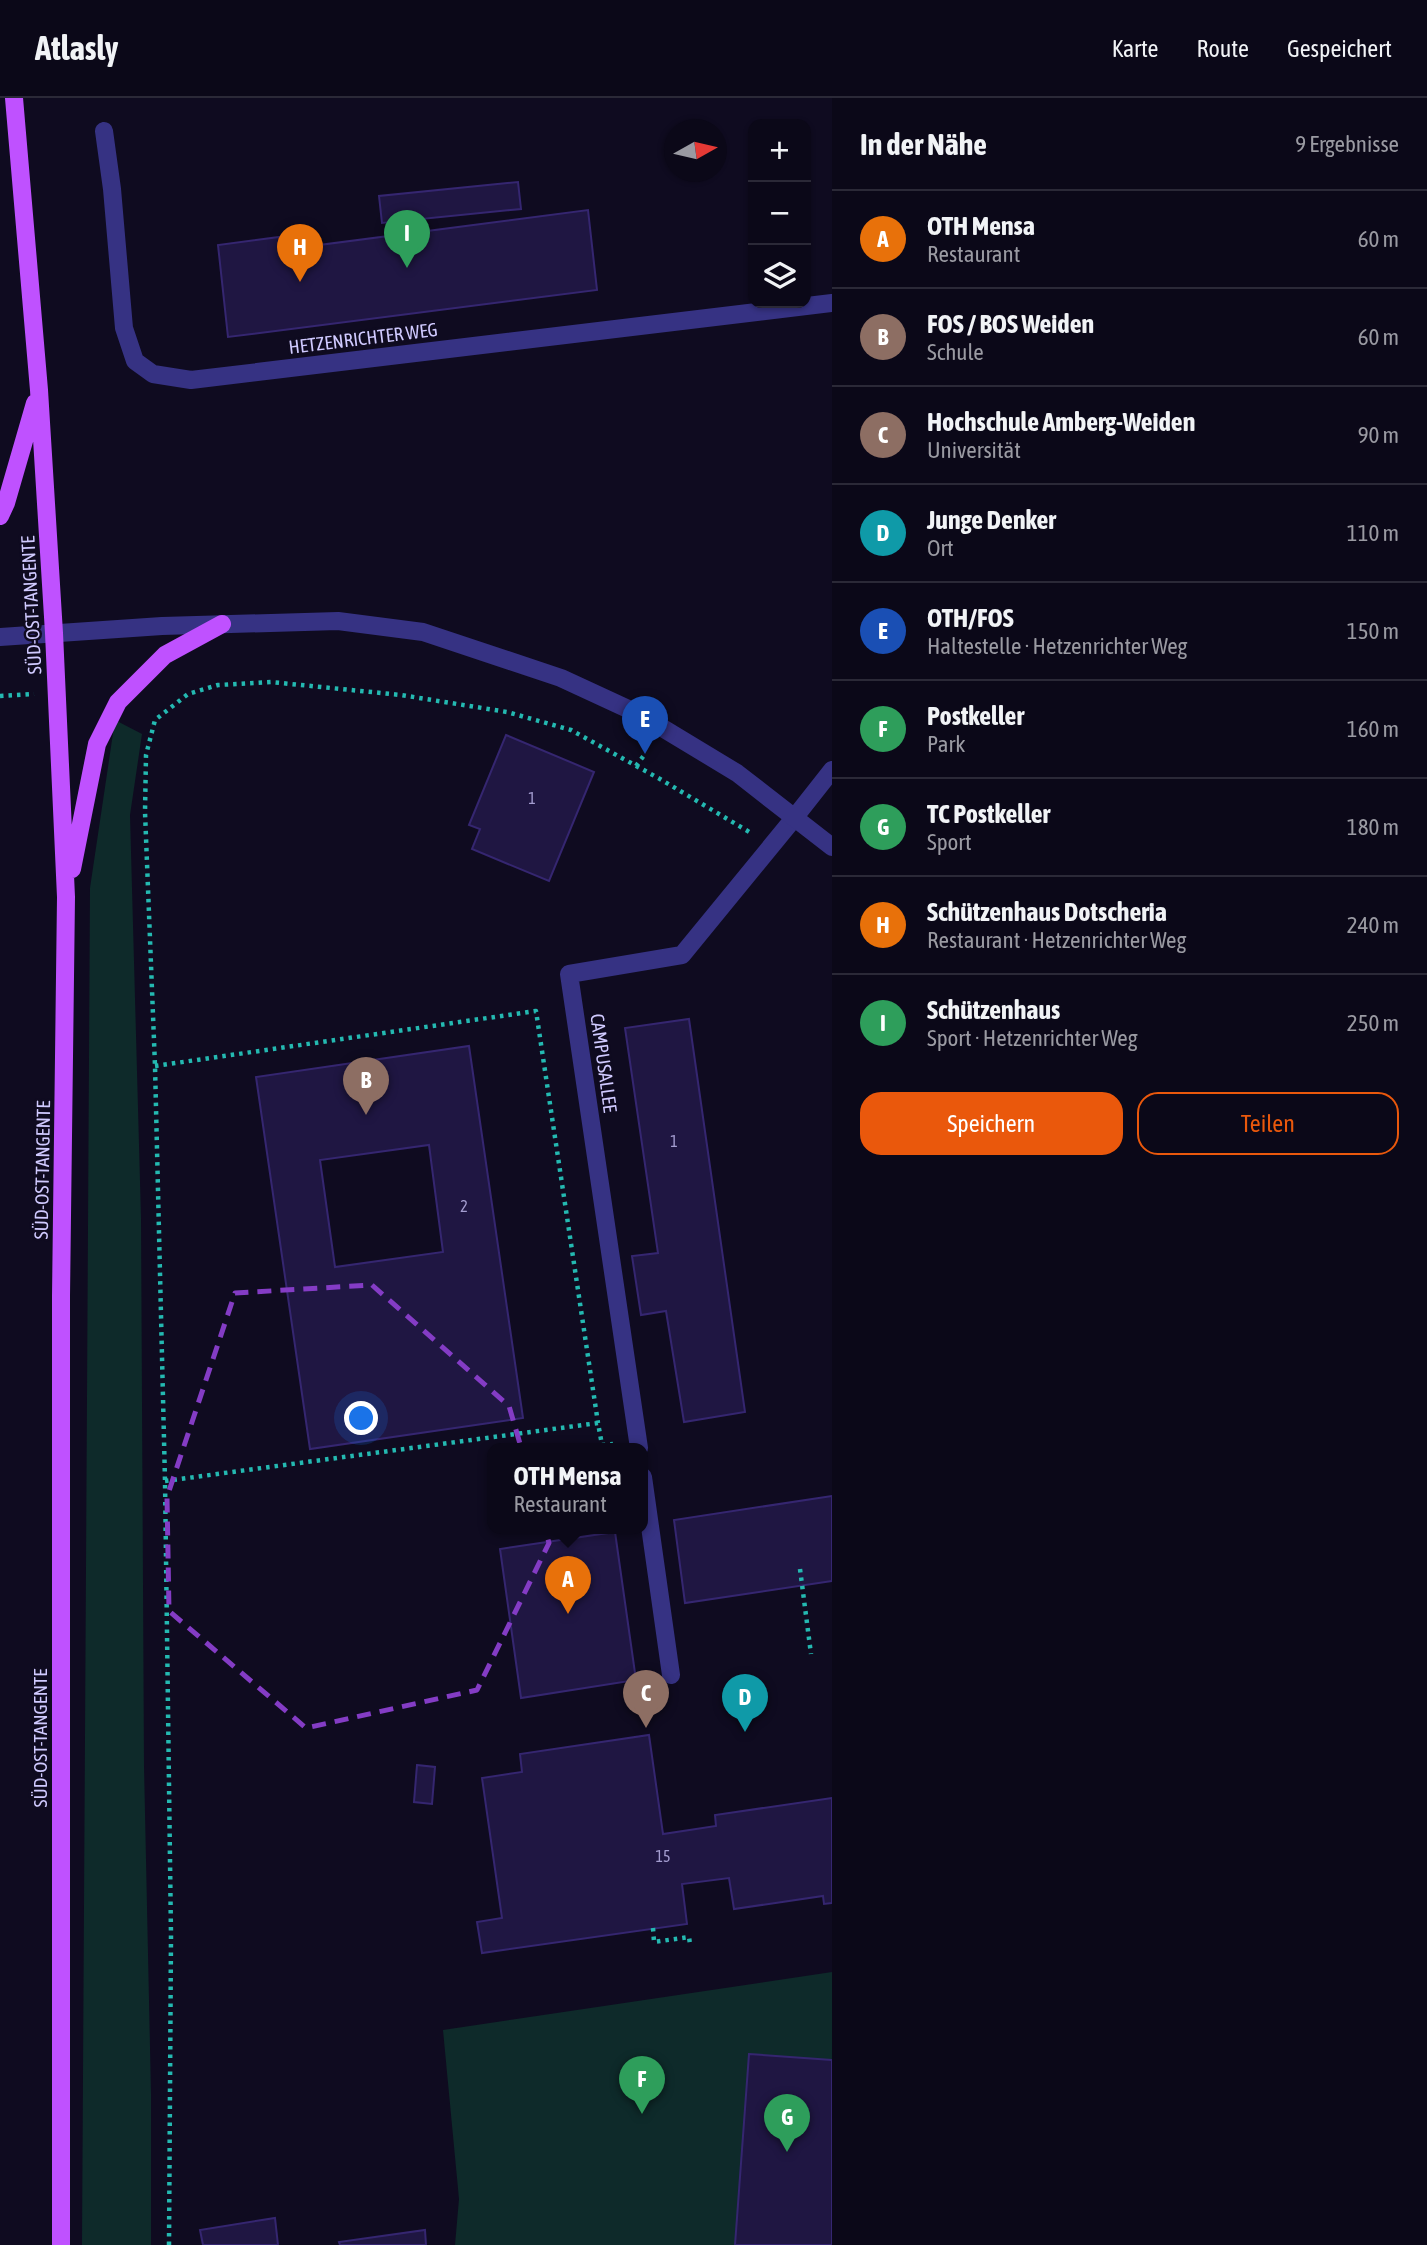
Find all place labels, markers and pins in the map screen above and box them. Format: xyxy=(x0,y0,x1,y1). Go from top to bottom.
pin: I xyxy=(384,210,430,268)
pin: H xyxy=(277,224,323,282)
pin: E xyxy=(622,696,668,754)
pin: B xyxy=(343,1057,389,1115)
pin: A xyxy=(545,1556,591,1614)
pin: C xyxy=(623,1670,669,1728)
pin: D xyxy=(722,1674,768,1732)
pin: F xyxy=(619,2056,665,2114)
pin: G xyxy=(764,2094,810,2152)

